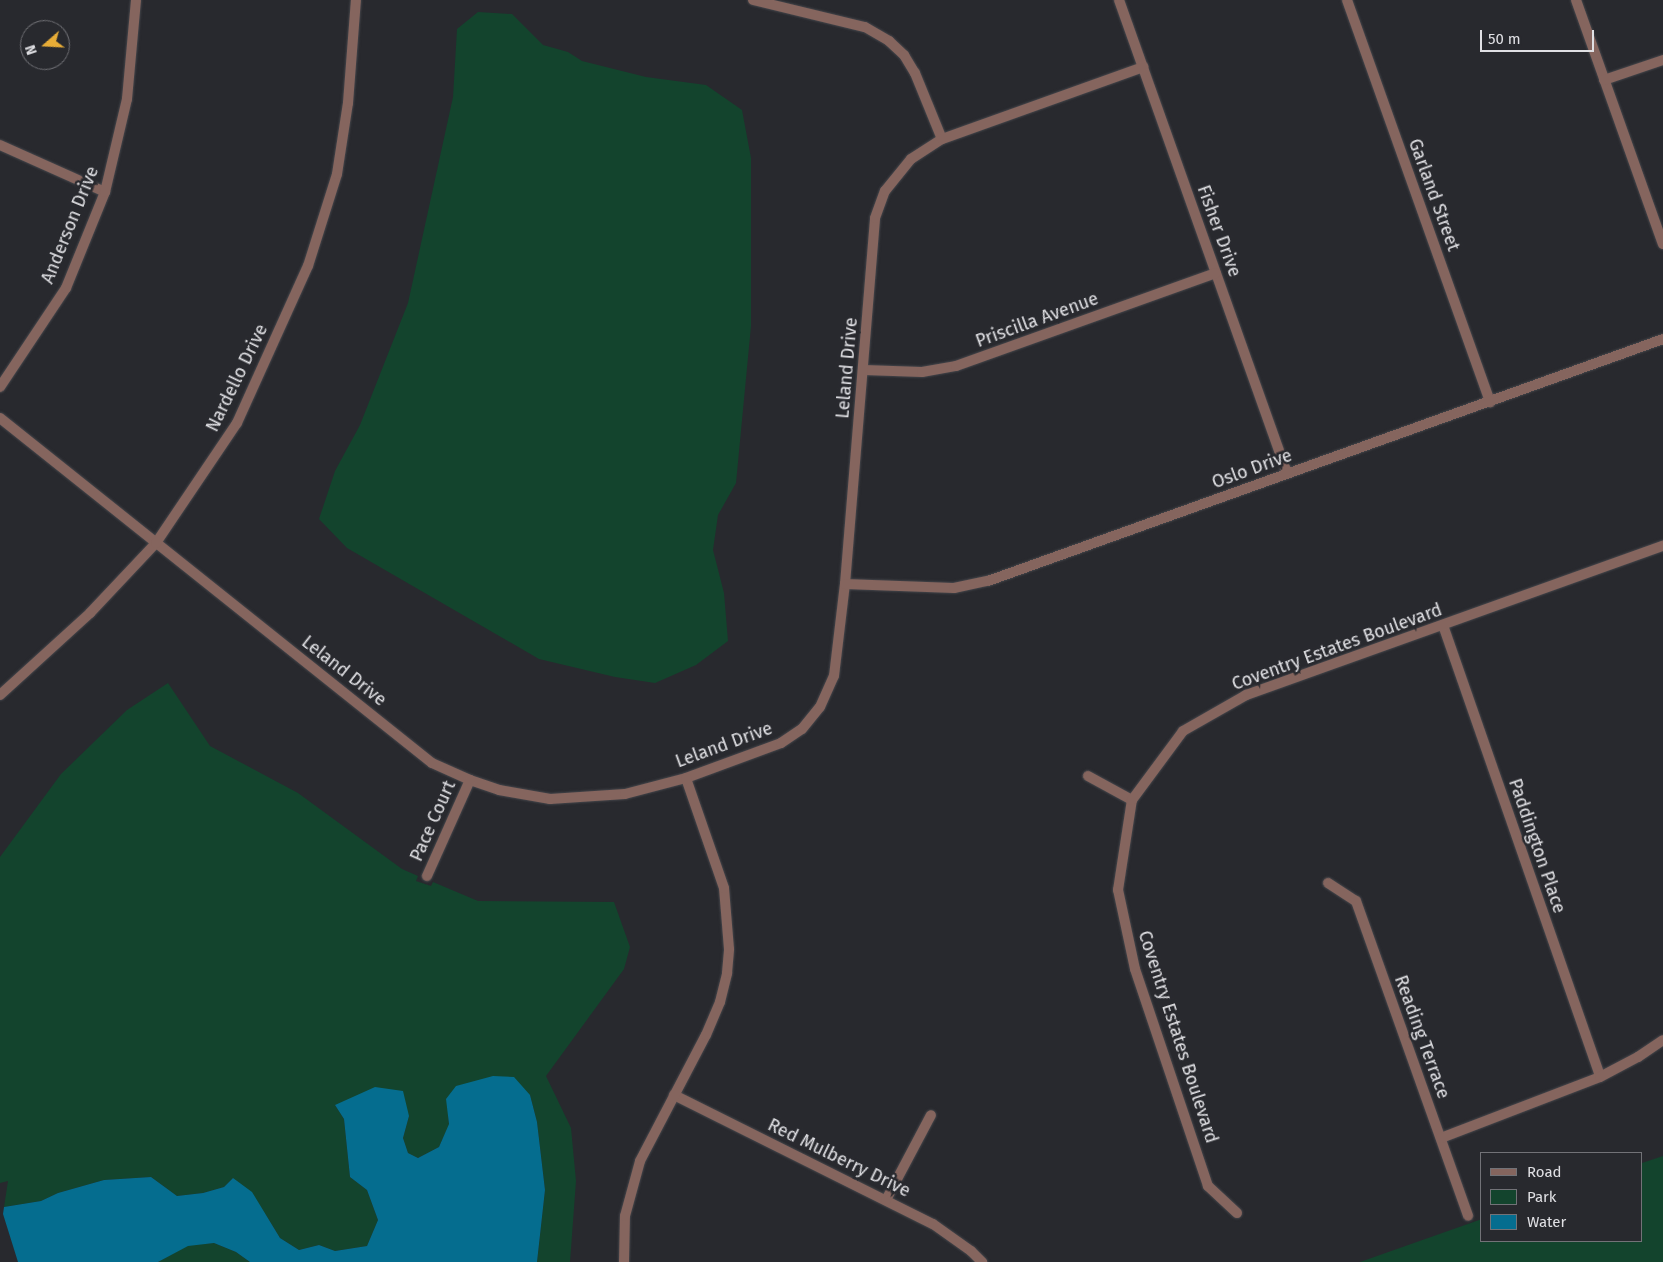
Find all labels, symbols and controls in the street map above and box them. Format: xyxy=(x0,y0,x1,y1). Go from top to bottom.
north arrow xyxy=(20,20,70,70)
scale bar xyxy=(1483,20,1597,52)
text: 50 m xyxy=(1488,30,1521,48)
text: N xyxy=(22,43,41,57)
street label: Garland Street xyxy=(1404,136,1464,254)
street label: Anderson Drive xyxy=(37,163,103,287)
street label: Fisher Drive xyxy=(1192,182,1246,280)
street label: Priscilla Avenue xyxy=(973,288,1101,352)
street label: Leland Drive xyxy=(832,316,862,420)
street label: Nardello Drive xyxy=(202,321,272,435)
street label: Oslo Drive xyxy=(1209,445,1295,493)
street label: Coventry Estates Boulevard xyxy=(1229,599,1445,695)
street label: Leland Drive xyxy=(297,631,391,711)
street label: Leland Drive xyxy=(673,717,775,773)
street label: Paddington Place xyxy=(1504,776,1570,916)
street label: Pace Court xyxy=(406,777,460,865)
street label: Coventry Estates Boulevard xyxy=(1133,928,1223,1146)
street label: Reading Terrace xyxy=(1390,972,1454,1102)
street label: Red Mulberry Drive xyxy=(764,1114,914,1202)
legend xyxy=(1480,1152,1643,1242)
text: Road xyxy=(1527,1163,1562,1181)
text: Park xyxy=(1527,1188,1557,1206)
text: Water xyxy=(1527,1213,1566,1231)

